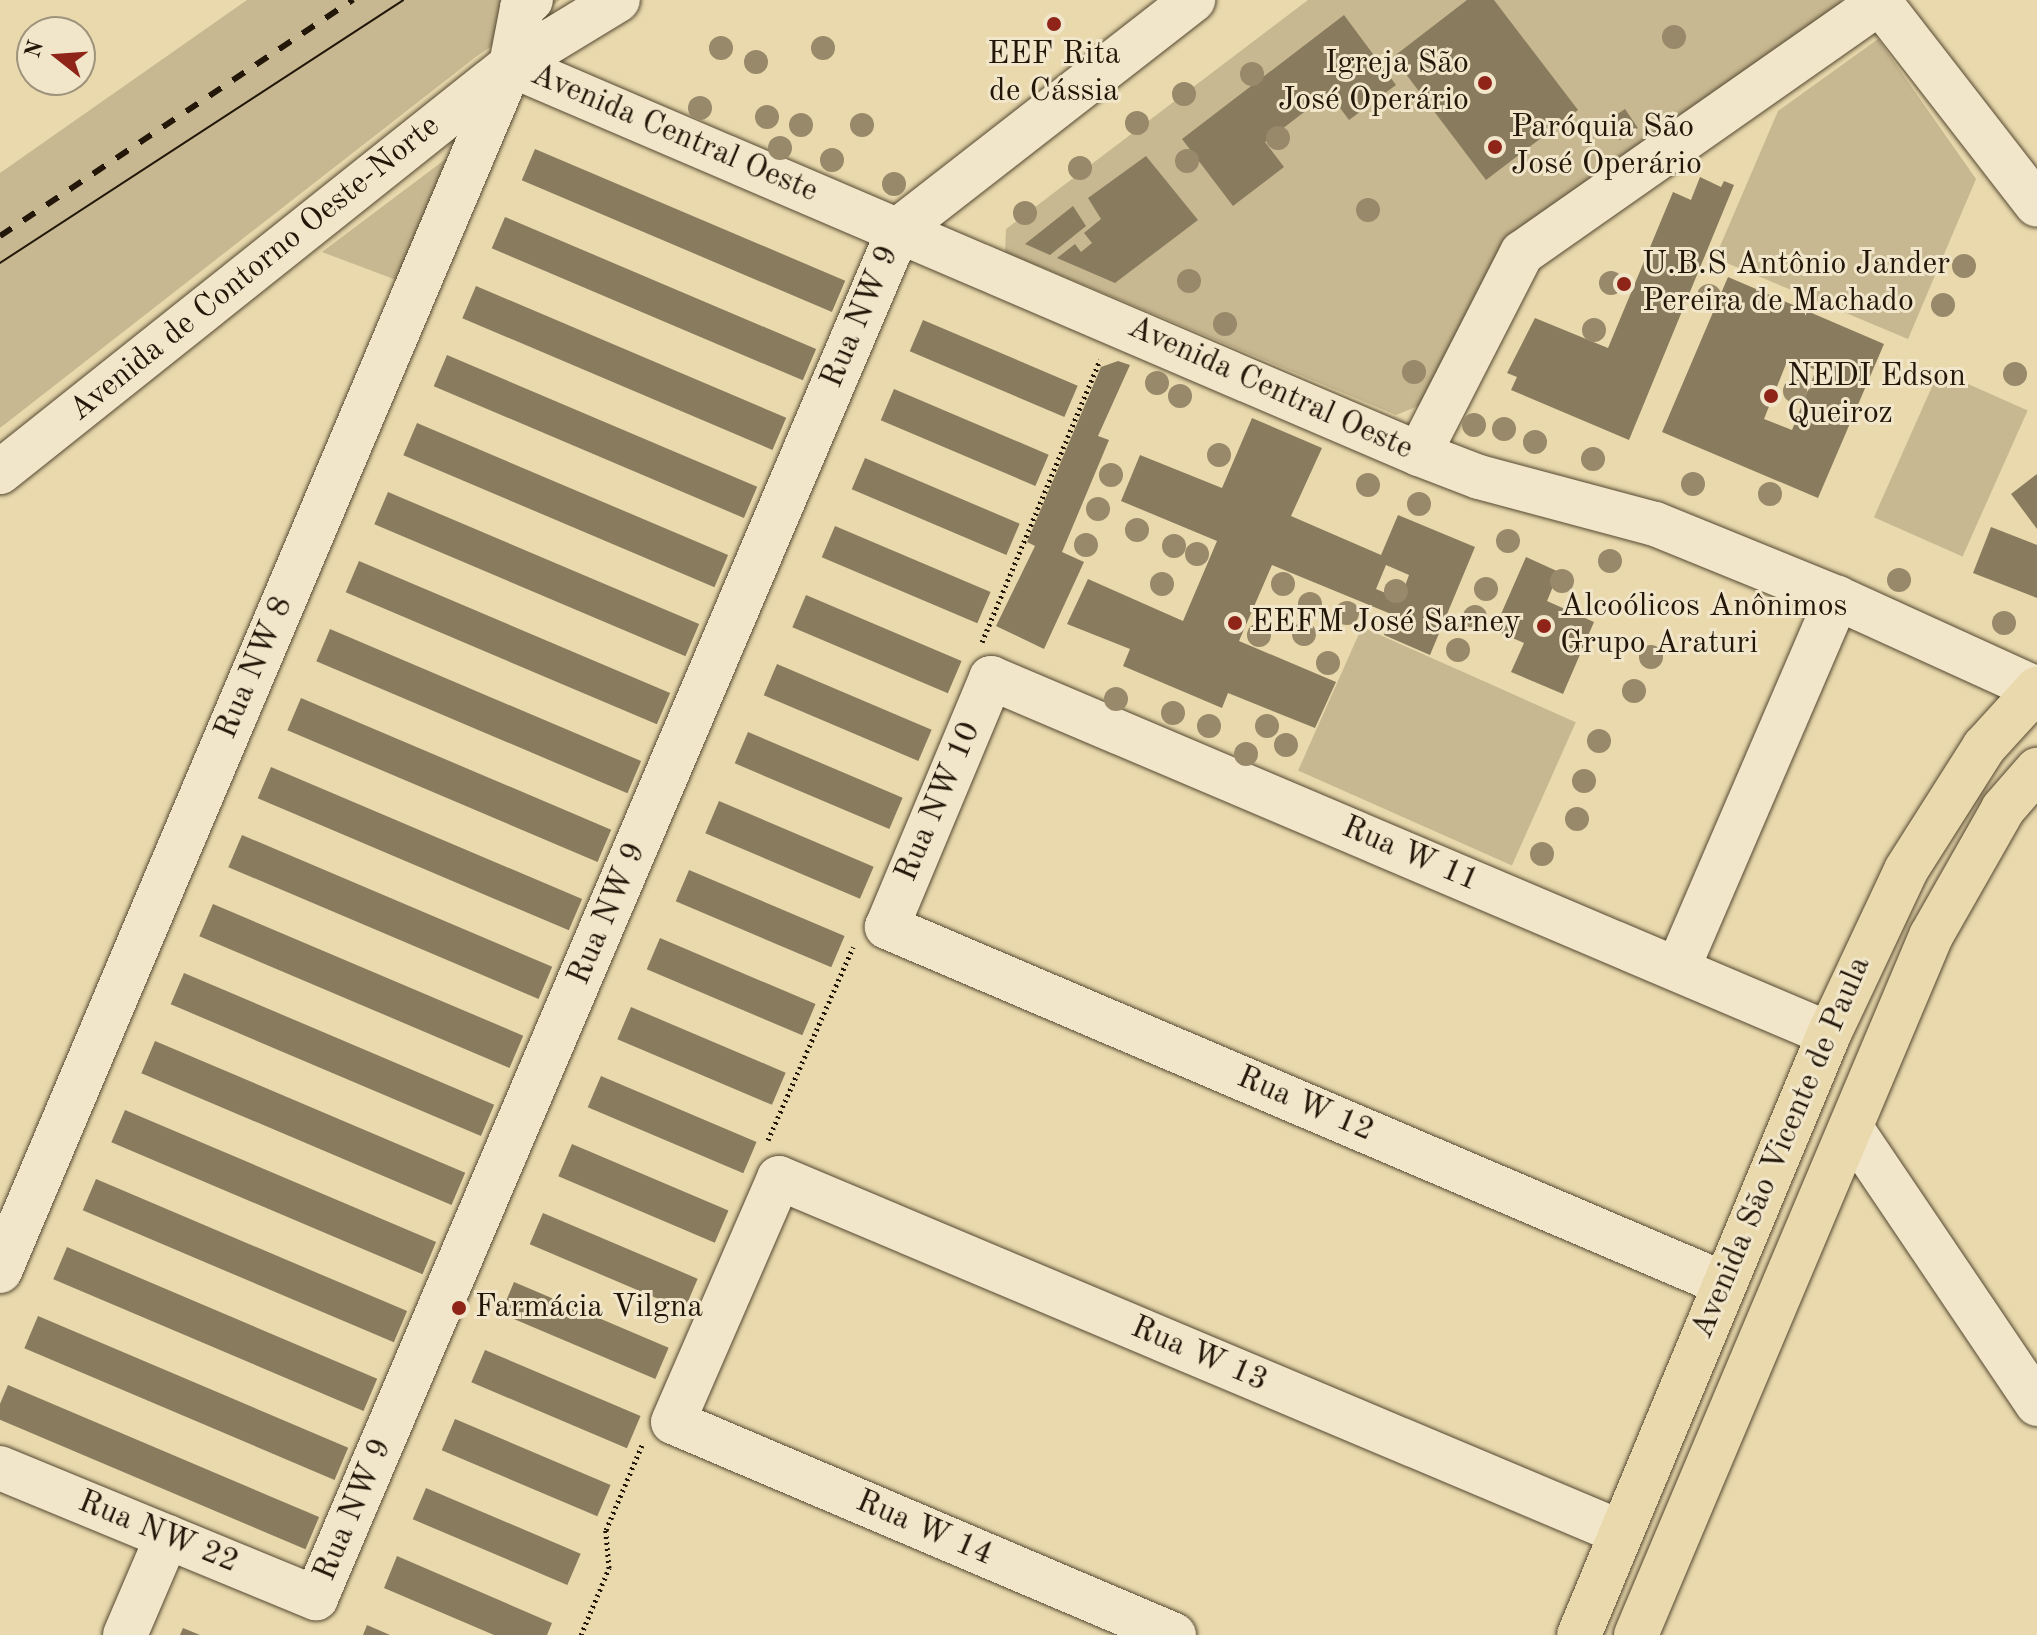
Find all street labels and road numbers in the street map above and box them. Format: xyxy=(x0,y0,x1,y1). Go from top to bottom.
street label: Avenida Central Oeste xyxy=(525,56,823,212)
street label: Avenida de Contorno Oeste-Norte xyxy=(62,108,448,430)
street label: Rua NW 9 xyxy=(814,240,908,394)
street label: Avenida Central Oeste xyxy=(1121,309,1419,469)
street label: Rua NW 8 xyxy=(208,591,302,745)
street label: Rua NW 10 xyxy=(888,716,990,888)
street label: Rua W 11 xyxy=(1336,809,1484,901)
street label: Rua NW 9 xyxy=(561,837,655,991)
street label: Avenida São Vicente de Paula xyxy=(1684,951,1880,1345)
street label: Rua W 12 xyxy=(1231,1059,1379,1151)
street label: Rua W 13 xyxy=(1125,1309,1273,1401)
street label: Rua NW 9 xyxy=(307,1433,401,1587)
street label: Rua NW 22 xyxy=(72,1483,244,1583)
street label: Rua W 14 xyxy=(850,1483,998,1575)

